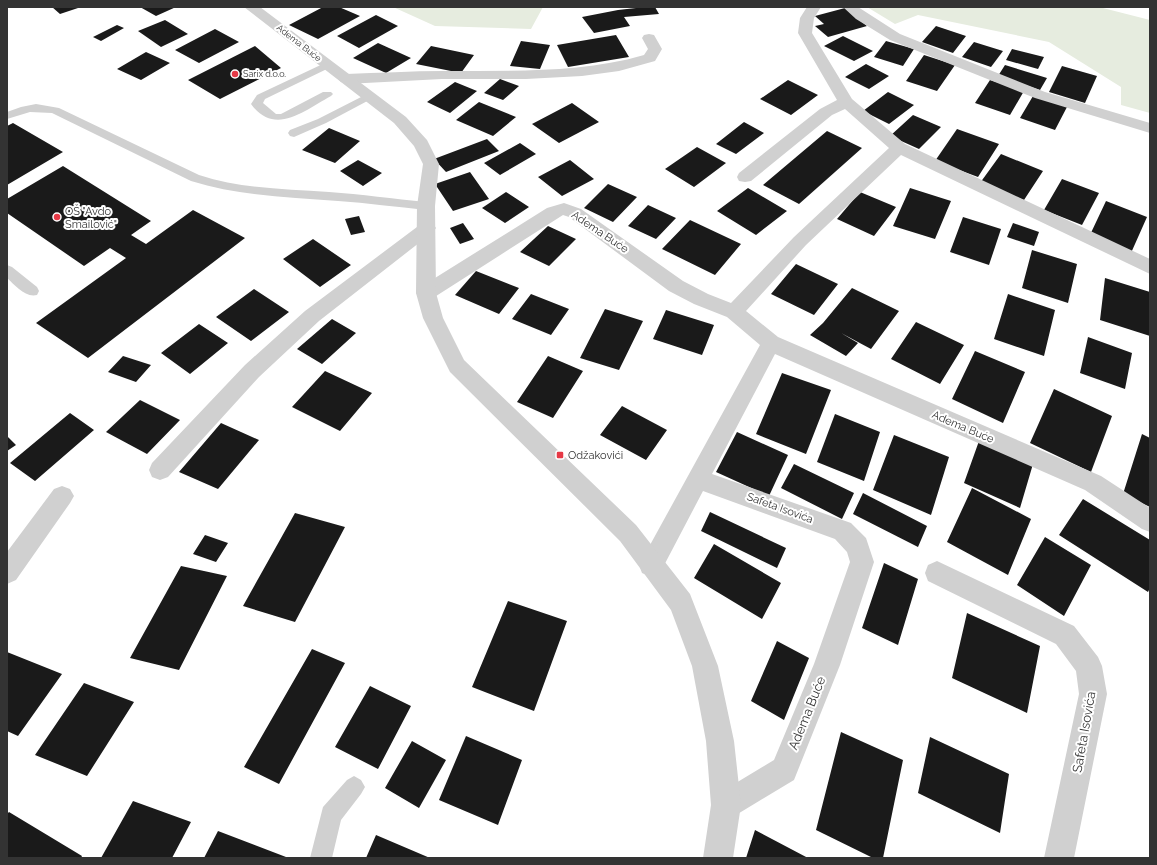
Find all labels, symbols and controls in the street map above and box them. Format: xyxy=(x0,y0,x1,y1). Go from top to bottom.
street label: Adema Buće xyxy=(275,22,324,64)
marker: Sarix d.o.o. xyxy=(230,69,240,79)
place label: Sarix d.o.o. xyxy=(243,69,286,79)
place label: OŠ "Avdo Smailović" xyxy=(65,204,117,231)
street label: Adema Buće xyxy=(569,208,631,256)
marker: OŠ "Avdo Smailović" xyxy=(52,212,62,222)
street label: Adema Buće xyxy=(930,408,996,446)
place label: Odžakovići xyxy=(568,449,623,462)
marker: Odžakovići xyxy=(555,450,565,460)
street label: Safeta Isovića xyxy=(745,490,815,526)
street label: Adema Buće xyxy=(785,674,829,752)
street label: Safeta Isovića xyxy=(1069,690,1099,774)

